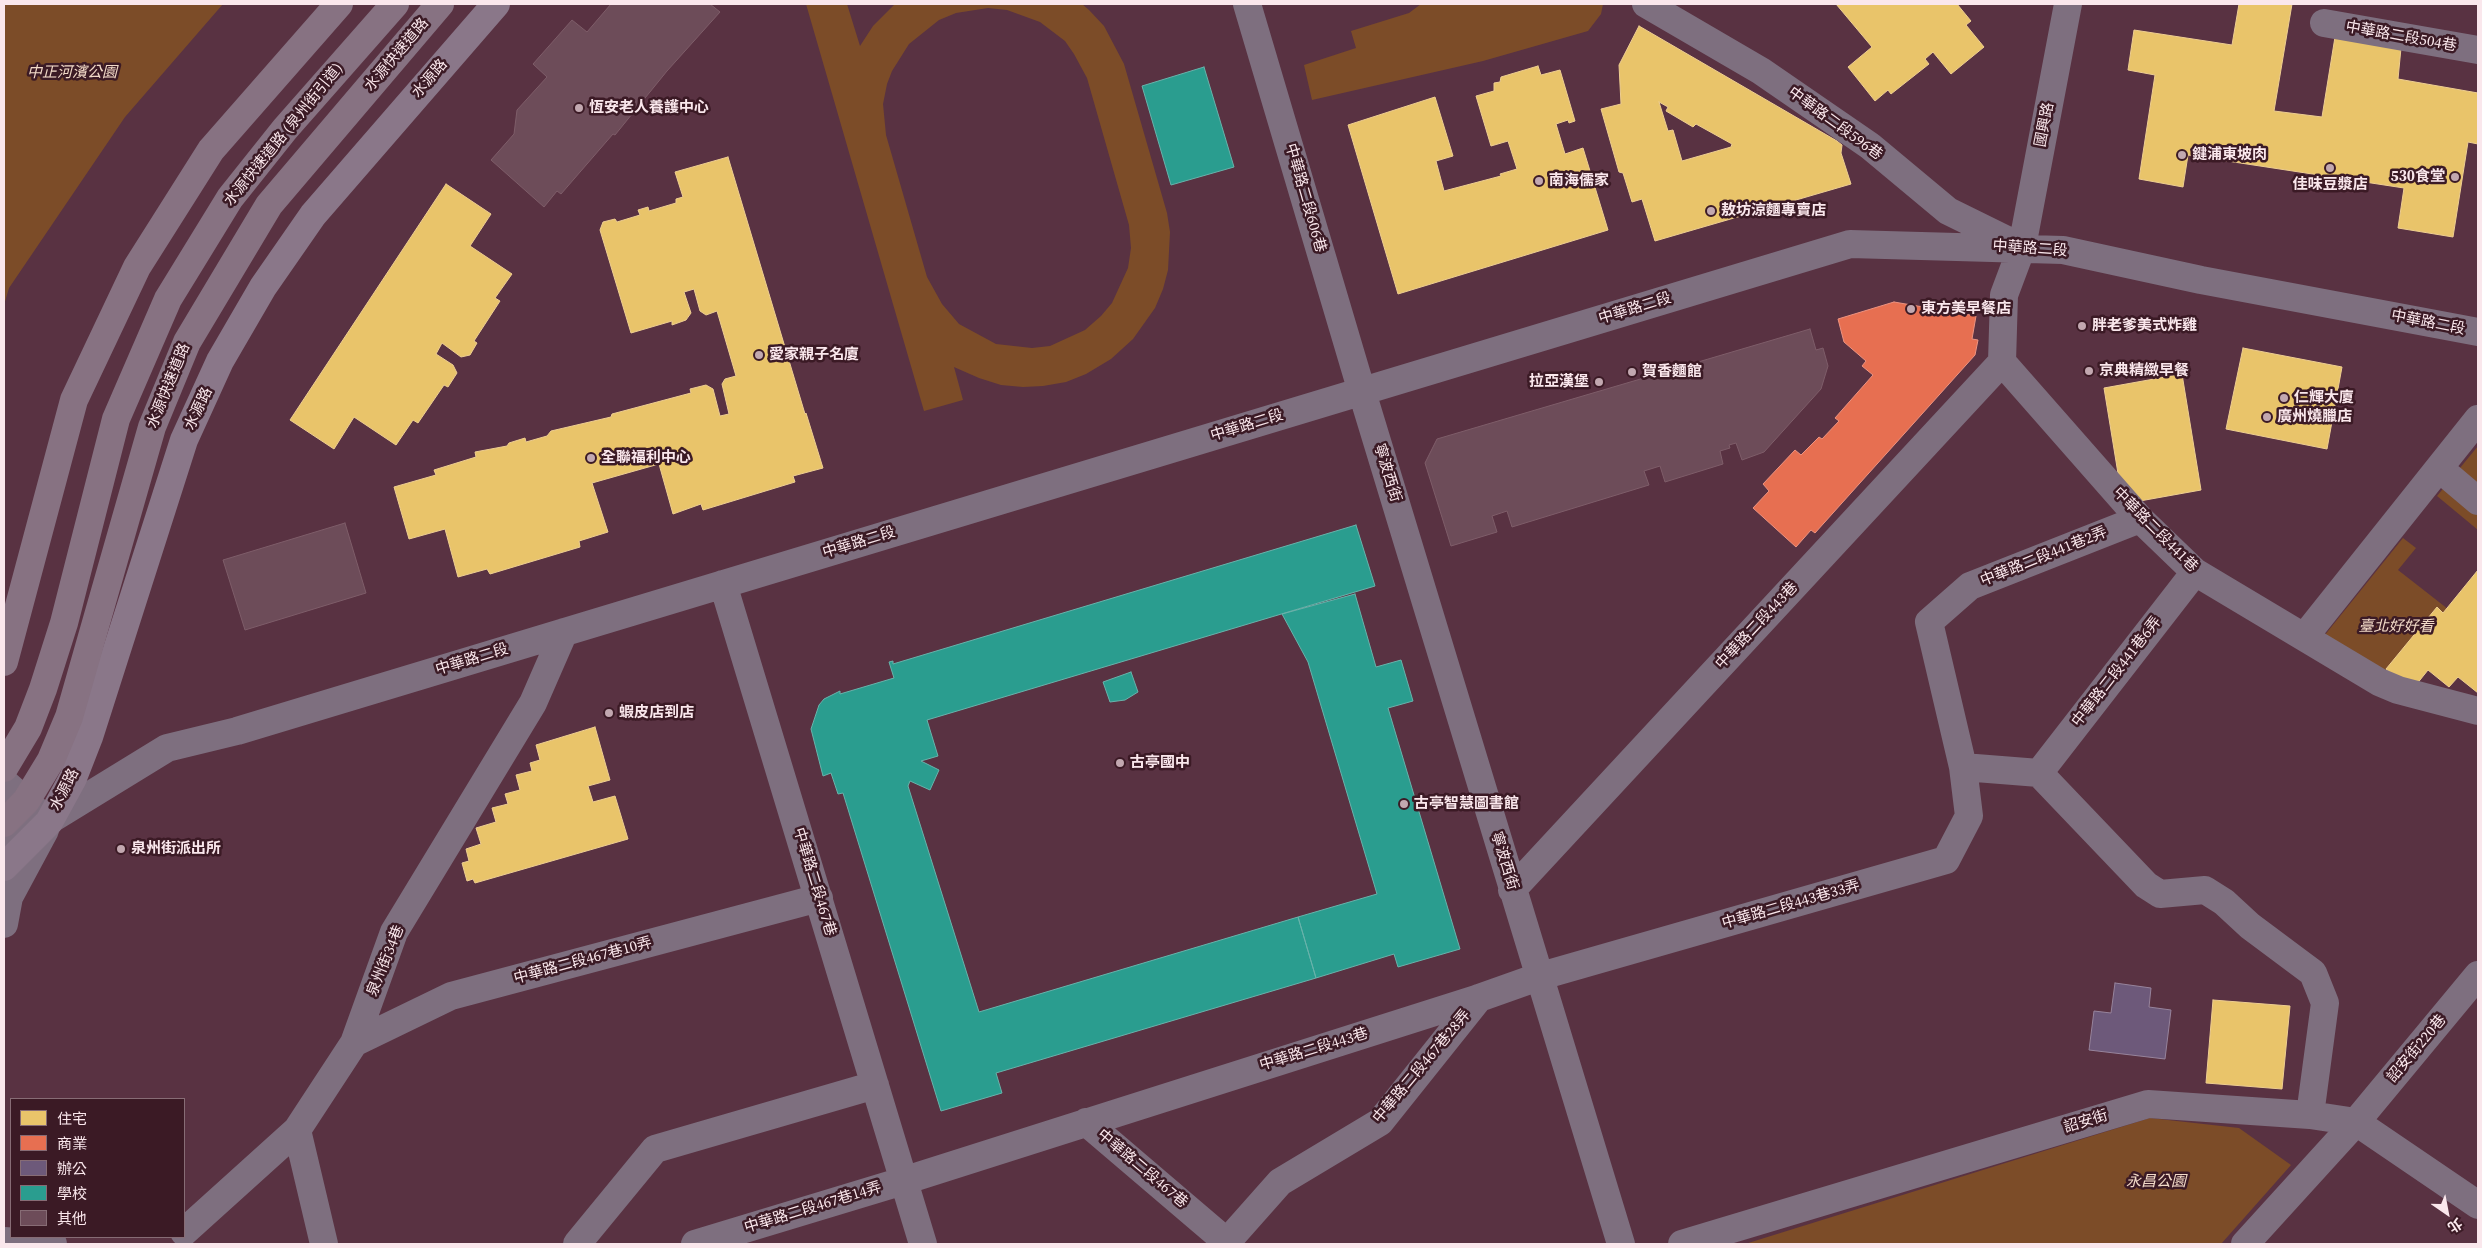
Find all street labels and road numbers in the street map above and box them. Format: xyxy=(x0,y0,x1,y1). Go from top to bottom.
street label: 水源快速道路 xyxy=(361,15,433,95)
street label: 中華路二段504巷 xyxy=(2344,18,2458,56)
street label: 水源路 xyxy=(408,56,452,102)
street label: 水源快速道路 (泉州街引道) xyxy=(221,60,347,210)
street label: 中華路二段596巷 xyxy=(1784,84,1886,164)
street label: 國興路 xyxy=(2032,101,2058,149)
street label: 中華路二段606巷 xyxy=(1281,141,1329,255)
street label: 中華路二段 xyxy=(1992,237,2068,261)
street label: 中華路二段 xyxy=(1597,289,1673,329)
street label: 中華路二段 xyxy=(2389,307,2467,339)
street label: 水源快速道路 xyxy=(144,341,194,431)
street label: 水源路 xyxy=(181,385,217,433)
street label: 中華路二段 xyxy=(1209,406,1285,446)
street label: 寧波西街 xyxy=(1370,442,1404,504)
street label: 中華路二段441巷 xyxy=(2109,484,2201,576)
street label: 中華路二段 xyxy=(821,523,897,563)
street label: 中華路二段441巷2弄 xyxy=(1978,523,2110,591)
street label: 中華路二段443巷 xyxy=(1712,579,1802,673)
street label: 中華路二段441巷6弄 xyxy=(2068,613,2166,731)
street label: 中華路二段 xyxy=(434,640,510,680)
street label: 水源路 xyxy=(47,766,83,814)
street label: 中華路二段467巷 xyxy=(789,826,839,938)
street label: 寧波西街 xyxy=(1487,830,1521,892)
street label: 中華路二段443巷33弄 xyxy=(1720,877,1862,933)
street label: 泉州街34巷 xyxy=(364,923,408,999)
street label: 中華路二段467巷10弄 xyxy=(512,934,654,988)
street label: 中華路二段467巷28弄 xyxy=(1369,1007,1475,1127)
street label: 詔安街220巷 xyxy=(2384,1012,2450,1086)
street label: 中華路二段443巷 xyxy=(1258,1025,1370,1075)
street label: 詔安街 xyxy=(2062,1107,2110,1137)
street label: 中華路二段467巷 xyxy=(1093,1126,1191,1212)
street label: 中華路二段467巷14弄 xyxy=(742,1179,884,1237)

